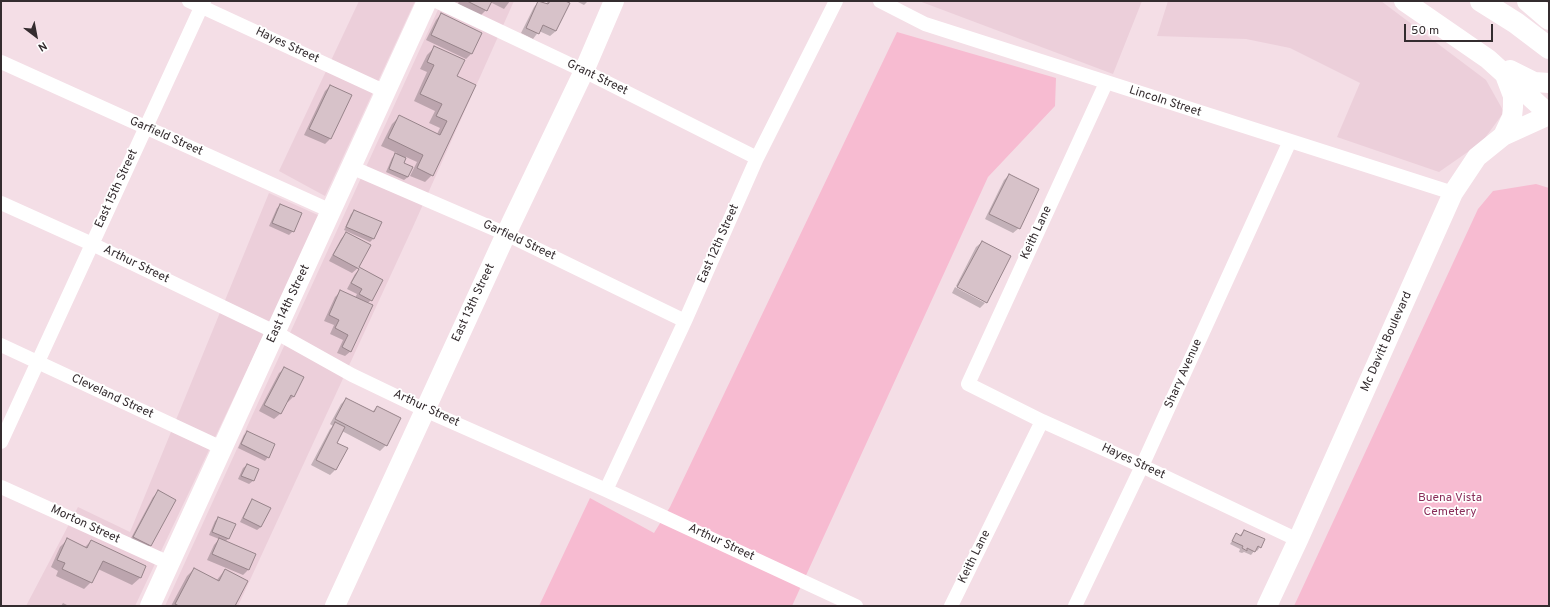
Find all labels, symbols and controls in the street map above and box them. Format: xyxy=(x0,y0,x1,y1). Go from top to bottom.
north arrow xyxy=(16,16,56,56)
scale bar xyxy=(1406,16,1495,42)
text: 50 m xyxy=(1411,23,1439,39)
street label: Hayes Street xyxy=(253,25,321,67)
text: N xyxy=(35,38,49,54)
street label: Grant Street xyxy=(564,57,630,99)
street label: Lincoln Street xyxy=(1127,84,1203,120)
street label: Garfield Street xyxy=(127,114,205,160)
street label: East 15th Street xyxy=(92,147,142,231)
street label: East 12th Street xyxy=(695,202,743,286)
street label: Keith Lane xyxy=(1018,204,1056,262)
street label: Garfield Street xyxy=(480,218,558,264)
street label: Arthur Street xyxy=(101,243,171,287)
street label: East 14th Street xyxy=(265,262,313,346)
street label: East 13th Street xyxy=(450,262,498,344)
street label: Mc Davitt Boulevard xyxy=(1358,290,1416,394)
street label: Shary Avenue xyxy=(1162,337,1206,411)
street label: Cleveland Street xyxy=(69,372,155,422)
street label: Arthur Street xyxy=(391,387,461,431)
street label: Hayes Street xyxy=(1099,441,1167,483)
park label: Buena Vista Cemetery xyxy=(1418,492,1482,520)
street label: Morton Street xyxy=(48,503,122,547)
street label: Arthur Street xyxy=(686,521,756,565)
street label: Keith Lane xyxy=(956,528,994,586)

